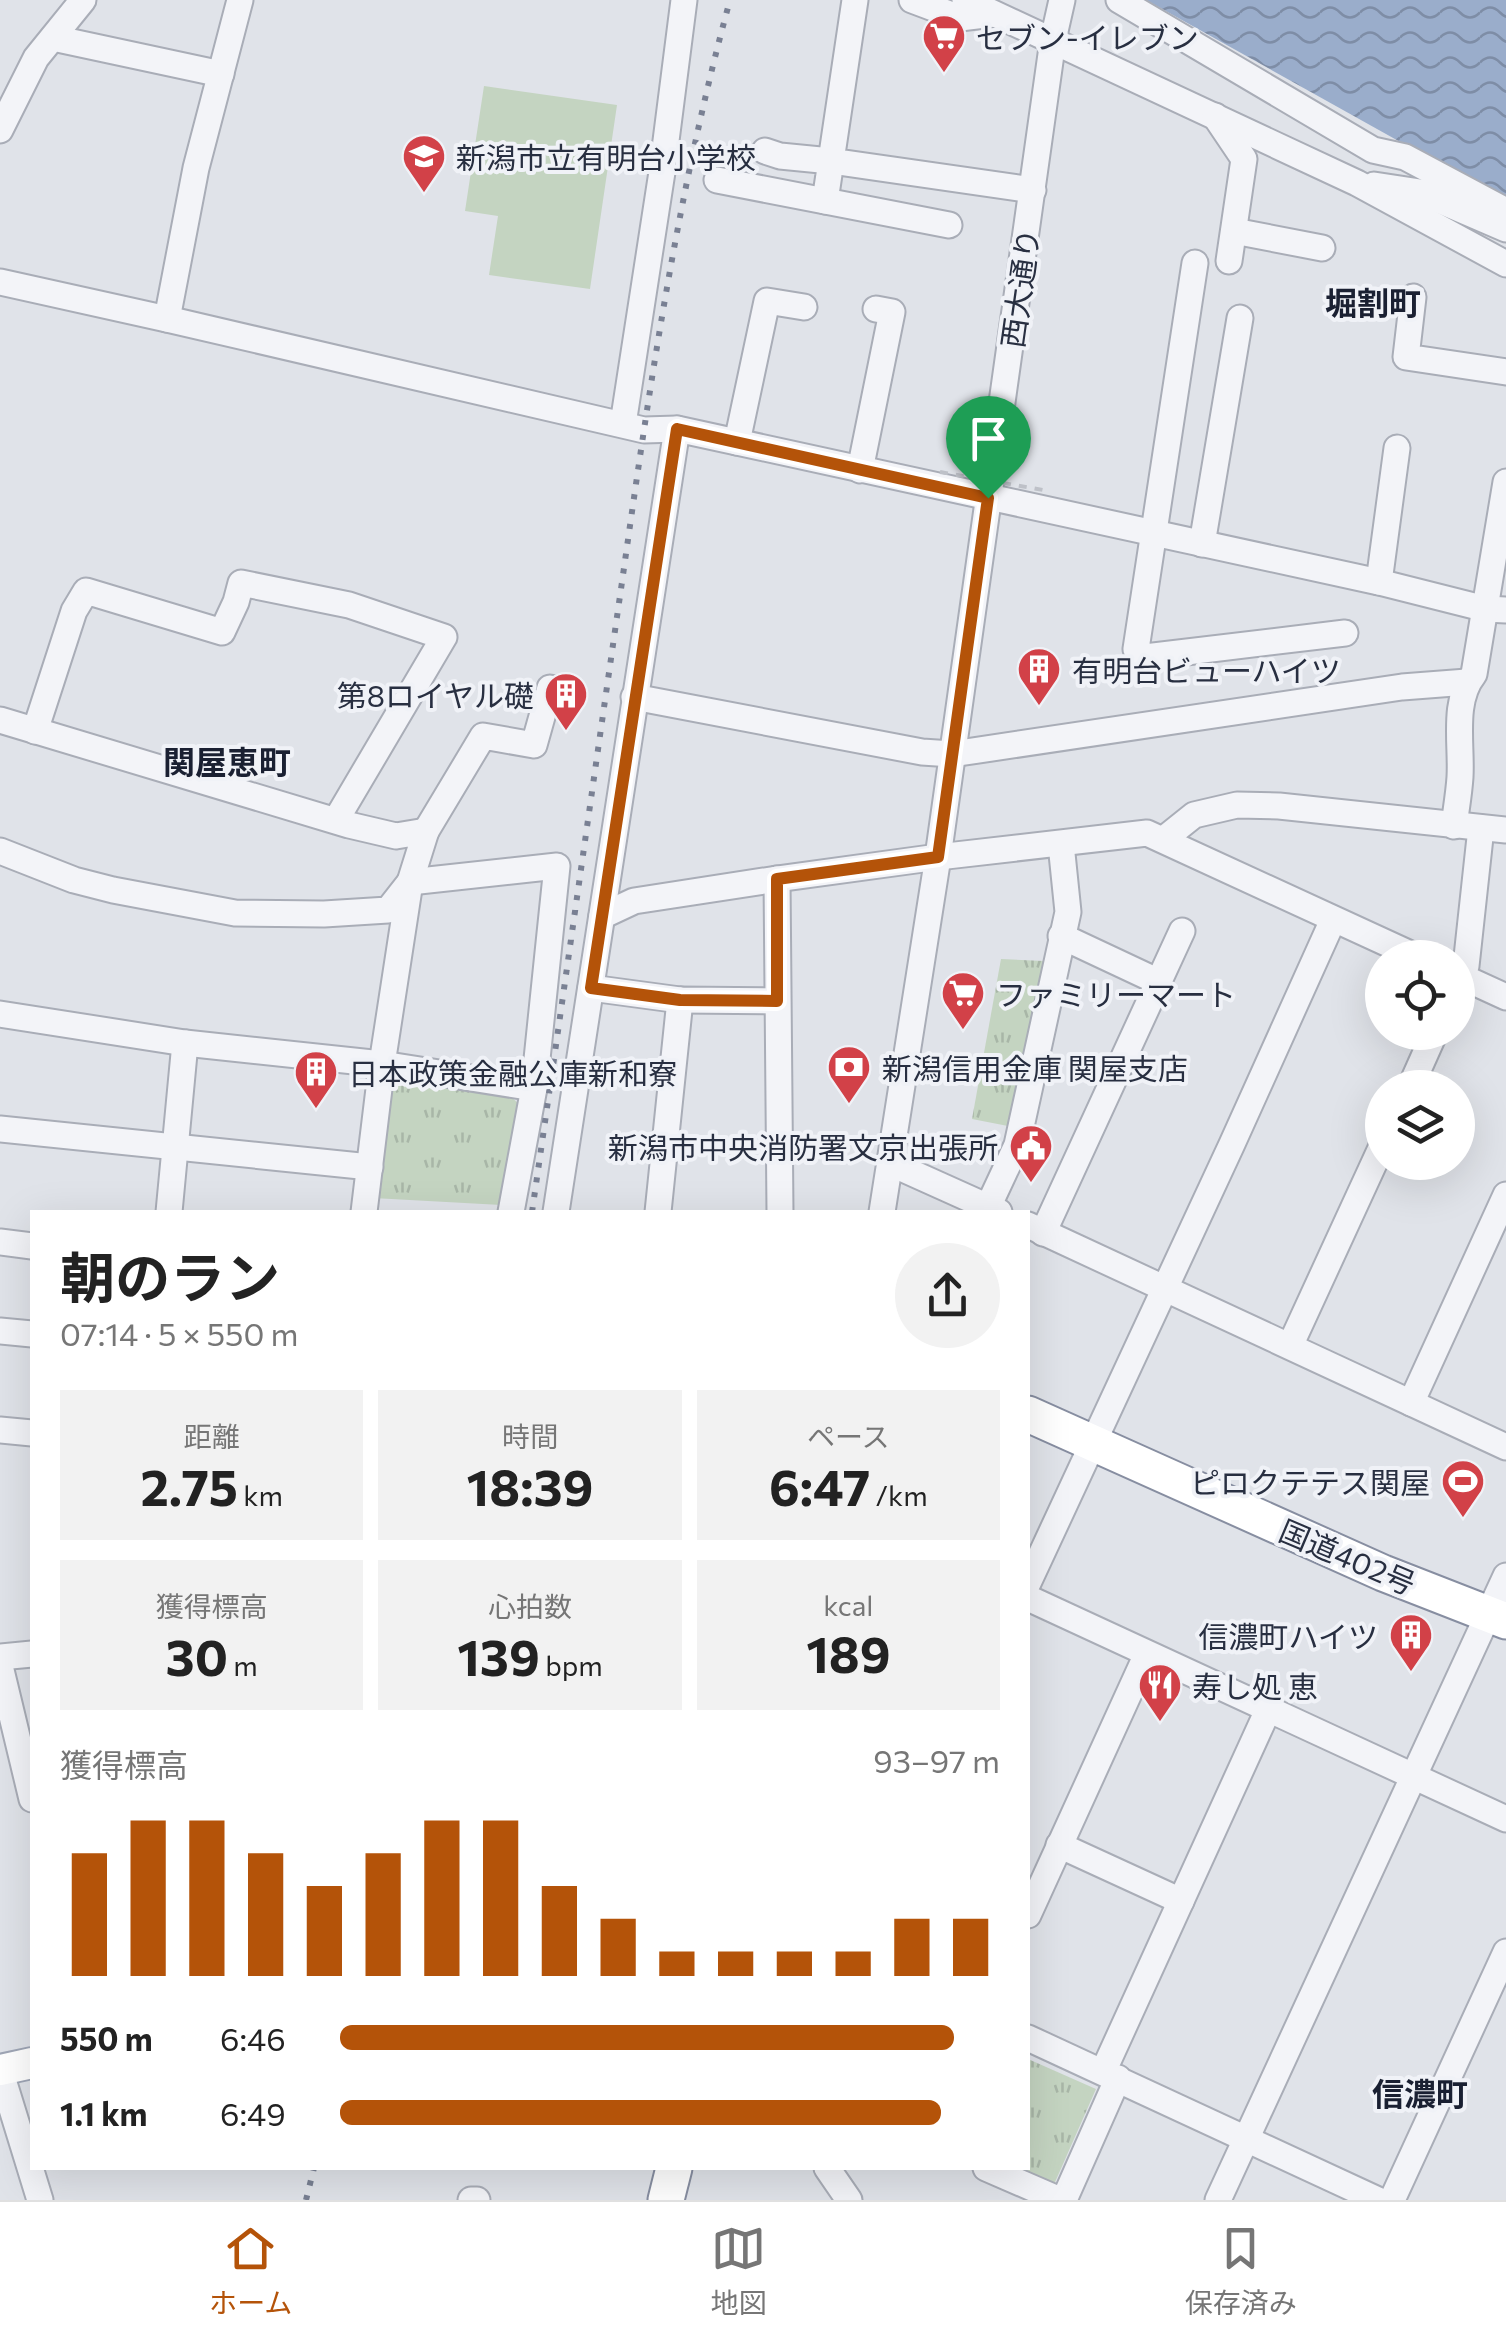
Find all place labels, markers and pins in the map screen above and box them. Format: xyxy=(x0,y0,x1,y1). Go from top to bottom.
supermarket icon: セブン-イレブン xyxy=(921,13,967,74)
place label: セブン-イレブン xyxy=(976,18,1199,55)
school or university icon: 新潟市立有明台小学校 xyxy=(401,133,447,194)
place label: 新潟市立有明台小学校 xyxy=(456,138,756,175)
pin xyxy=(946,396,1031,499)
building icon: 有明台ビューハイツ xyxy=(1016,646,1062,707)
place label: 有明台ビューハイツ xyxy=(1072,651,1341,688)
building icon: 第8ロイヤル礎 xyxy=(543,671,589,732)
place label: 第8ロイヤル礎 xyxy=(337,676,534,713)
supermarket icon: ファミリーマート xyxy=(940,970,986,1031)
place label: ファミリーマート xyxy=(996,975,1236,1012)
bank icon: 新潟信用金庫 関屋支店 xyxy=(826,1044,872,1105)
building icon: 日本政策金融公庫新和寮 xyxy=(293,1049,339,1110)
place label: 新潟信用金庫 関屋支店 xyxy=(882,1049,1188,1086)
place label: 日本政策金融公庫新和寮 xyxy=(348,1054,678,1091)
public building icon: 新潟市中央消防署文京出張所 xyxy=(1008,1123,1054,1184)
place label: 新潟市中央消防署文京出張所 xyxy=(608,1128,998,1165)
sports icon: ピロクテテス関屋 xyxy=(1440,1458,1486,1519)
place label: ピロクテテス関屋 xyxy=(1190,1463,1430,1500)
building icon: 信濃町ハイツ xyxy=(1388,1612,1434,1673)
place label: 信濃町ハイツ xyxy=(1199,1617,1378,1654)
restaurant icon: 寿し処 恵 xyxy=(1137,1662,1183,1723)
place label: 寿し処 恵 xyxy=(1192,1667,1318,1704)

